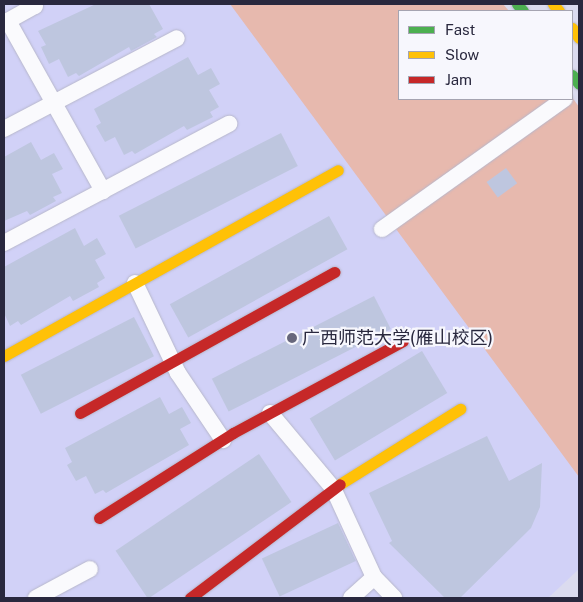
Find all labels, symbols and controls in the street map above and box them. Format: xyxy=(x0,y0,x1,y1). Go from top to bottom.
legend xyxy=(398,10,573,100)
text: Fast xyxy=(445,21,475,38)
text: Slow xyxy=(445,46,479,63)
text: Jam xyxy=(445,71,472,88)
place label: 广西师范大学(雁山校区) xyxy=(302,327,493,349)
marker: 广西师范大学(雁山校区) xyxy=(286,332,298,344)

